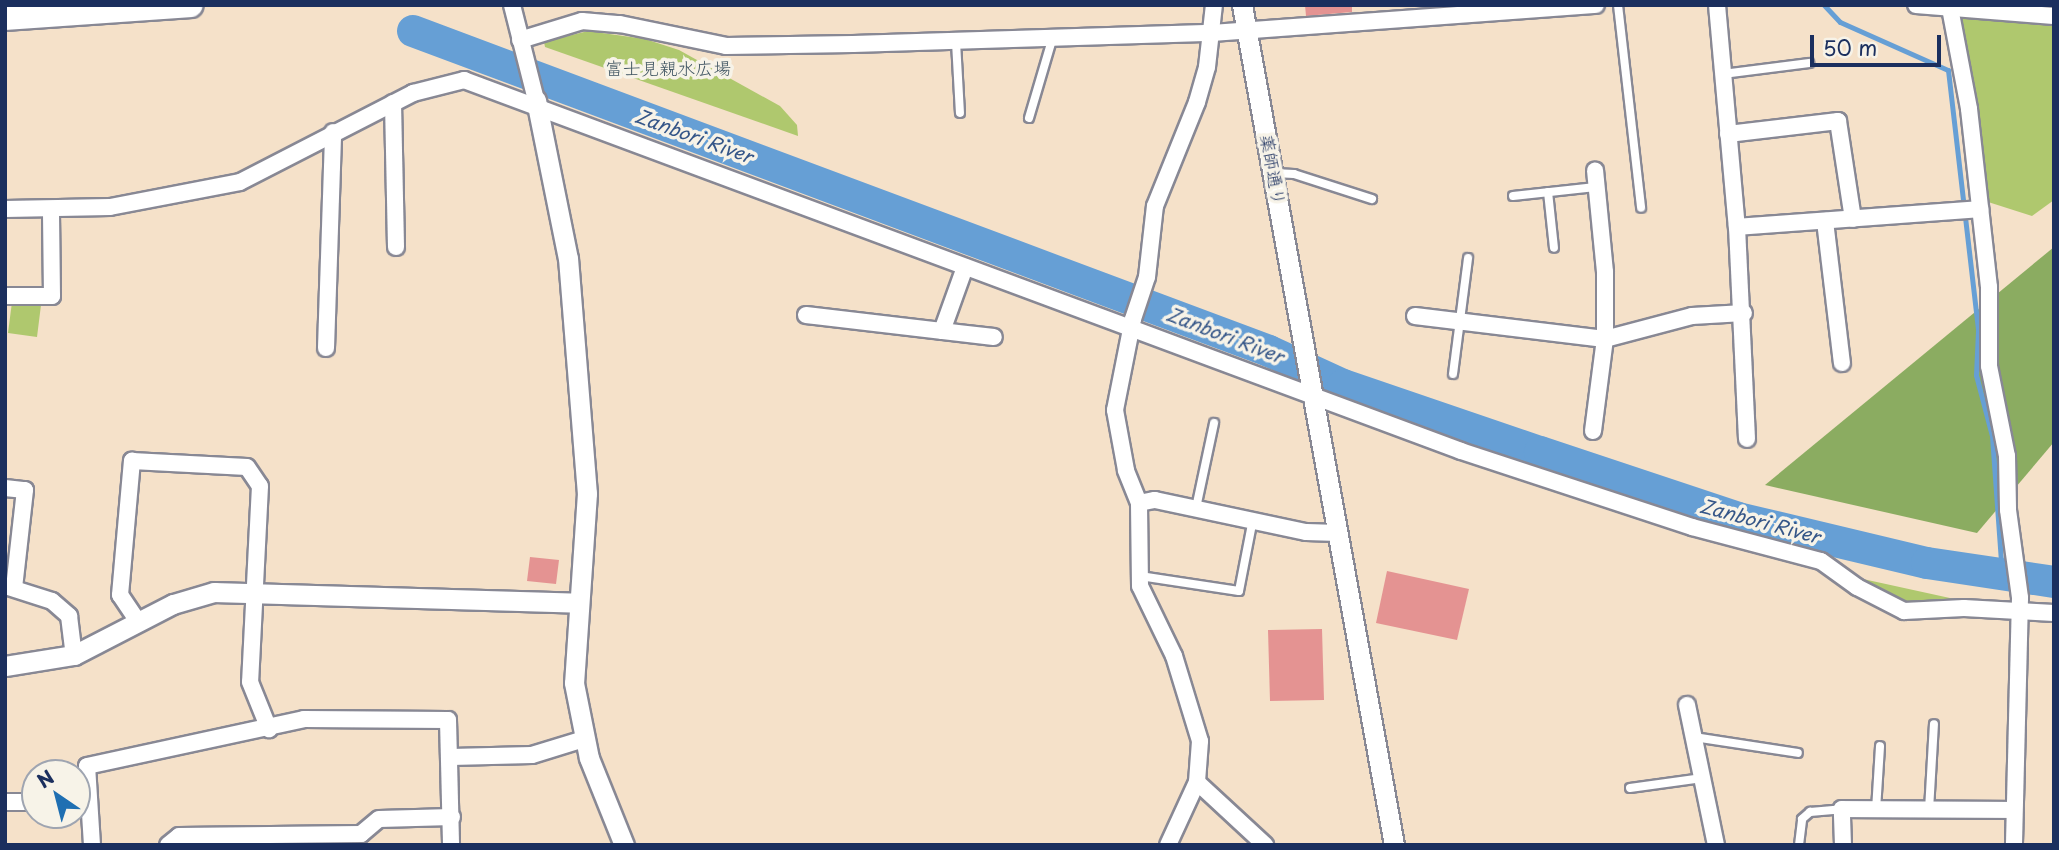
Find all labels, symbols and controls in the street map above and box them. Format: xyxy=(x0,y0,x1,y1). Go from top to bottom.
scale bar xyxy=(1814,21,1945,65)
text: 50 m xyxy=(1823,31,1877,63)
park label: 富士見親水広場 xyxy=(605,57,731,79)
water label: Zanbori River xyxy=(632,104,756,168)
street label: 薬師通り xyxy=(1256,133,1290,207)
water label: Zanbori River xyxy=(1163,302,1287,368)
water label: Zanbori River xyxy=(1697,494,1823,548)
north arrow xyxy=(21,759,91,829)
text: N xyxy=(31,763,59,794)

